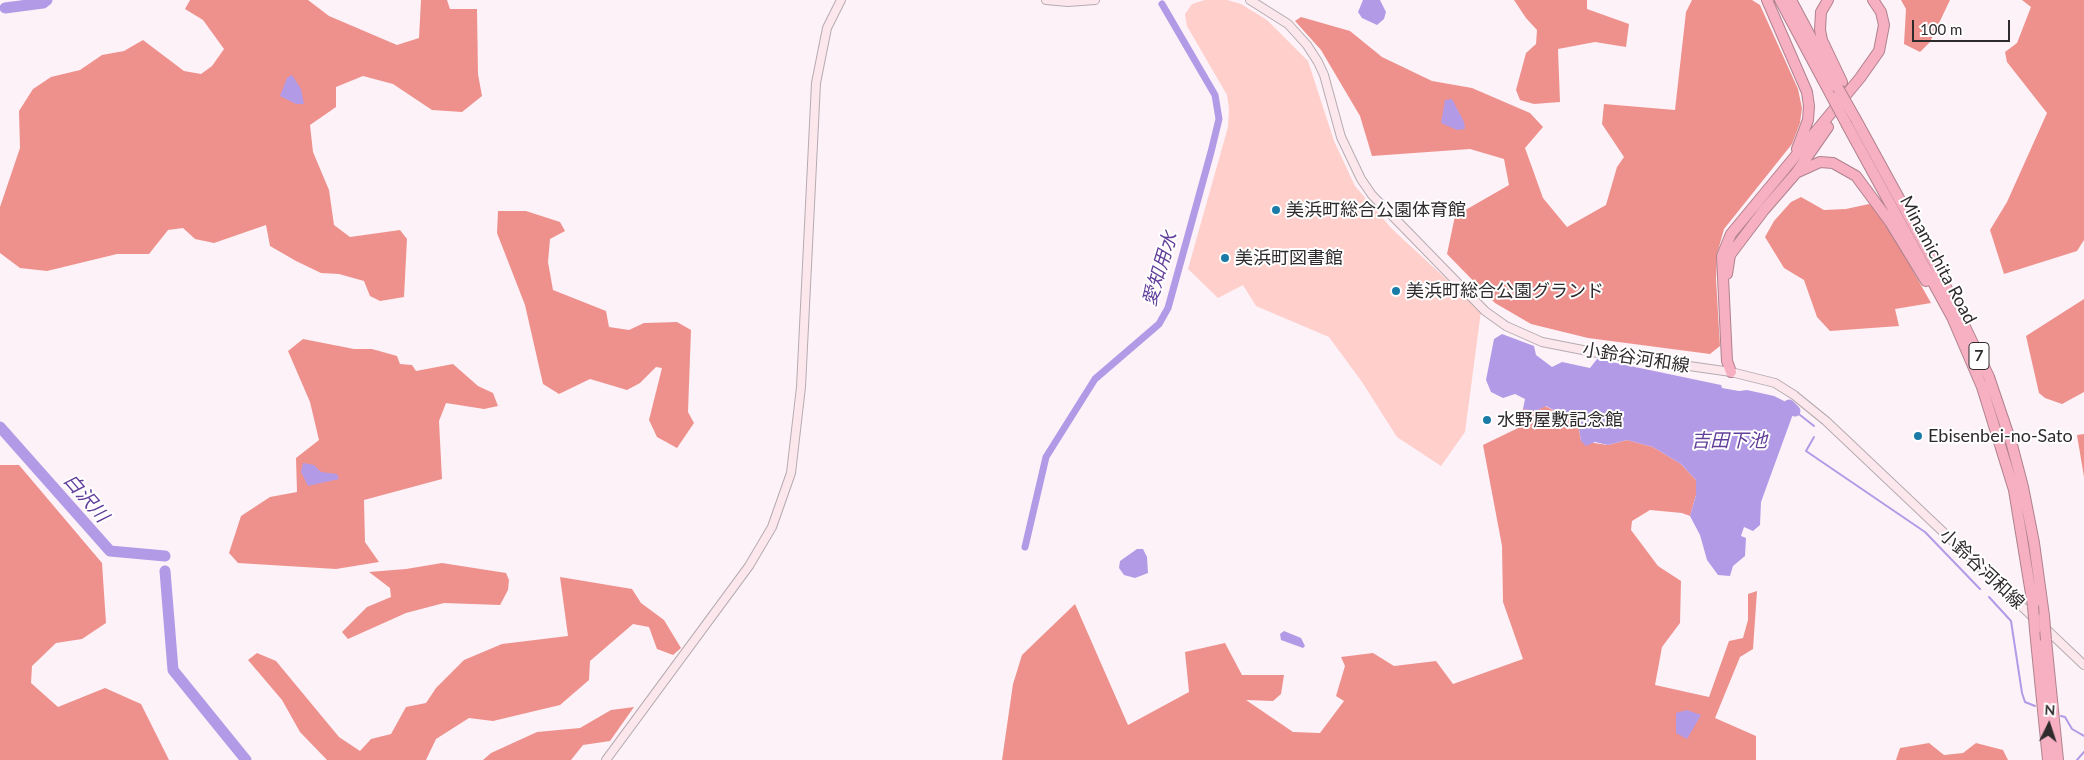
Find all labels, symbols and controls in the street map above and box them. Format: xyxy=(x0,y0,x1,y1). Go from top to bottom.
scale bar xyxy=(1914,10,2012,42)
text: 100 m xyxy=(1920,20,1962,38)
street label: Minamichita Road xyxy=(1895,192,1981,328)
place label: 美浜町総合公園体育館 xyxy=(1286,199,1466,221)
marker: 美浜町総合公園体育館 xyxy=(1270,204,1282,216)
water label: 愛知用水 xyxy=(1138,229,1182,309)
place label: 美浜町図書館 xyxy=(1235,247,1343,269)
marker: 美浜町図書館 xyxy=(1219,252,1231,264)
place label: 美浜町総合公園グランド xyxy=(1406,280,1604,302)
marker: 美浜町総合公園グランド xyxy=(1390,285,1402,297)
street label: 小鈴谷河和線 xyxy=(1581,339,1691,377)
road number: 7 xyxy=(1969,342,1989,370)
place label: 水野屋敷記念館 xyxy=(1497,409,1623,431)
marker: 水野屋敷記念館 xyxy=(1481,414,1493,426)
place label: Ebisenbei-no-Sato xyxy=(1928,425,2073,447)
water label: 吉田下池 xyxy=(1691,430,1767,452)
marker: Ebisenbei-no-Sato xyxy=(1912,430,1924,442)
water label: 白沢川 xyxy=(59,469,113,527)
street label: 小鈴谷河和線 xyxy=(1935,524,2029,614)
north arrow xyxy=(2024,700,2074,750)
text: N xyxy=(2044,701,2056,718)

